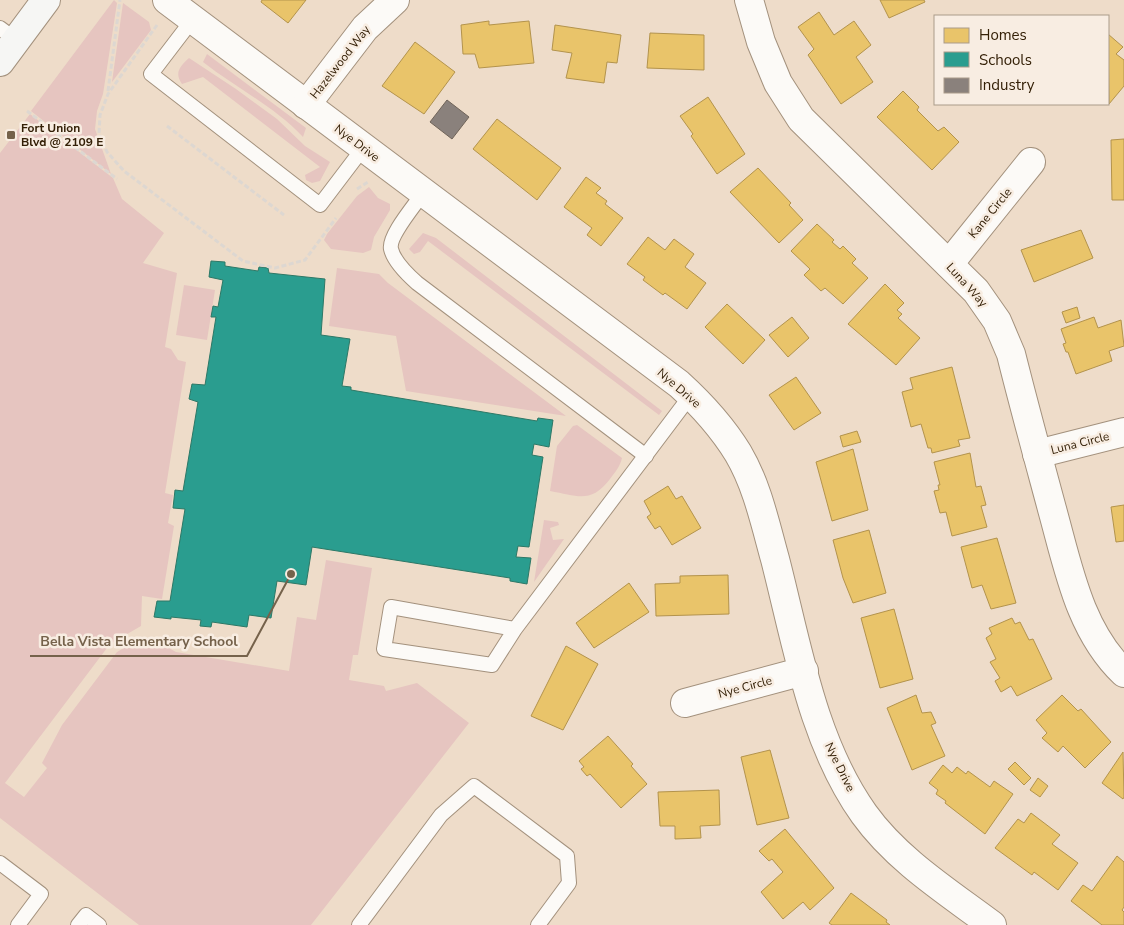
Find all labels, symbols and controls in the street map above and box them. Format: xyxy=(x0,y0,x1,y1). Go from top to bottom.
legend xyxy=(934,15,1109,105)
street label: Hazelwood Way xyxy=(306,21,374,102)
text: Homes xyxy=(979,25,1027,45)
text: Schools xyxy=(979,50,1032,70)
text: Industry xyxy=(979,75,1035,95)
place label: Fort Union Blvd @ 2109 E xyxy=(21,120,103,150)
street label: Nye Drive xyxy=(331,121,383,165)
marker: Fort Union Blvd @ 2109 E xyxy=(5,129,17,141)
street label: Kane Circle xyxy=(965,184,1015,242)
street label: Luna Way xyxy=(943,259,992,311)
street label: Nye Drive xyxy=(654,365,704,411)
street label: Luna Circle xyxy=(1049,428,1111,458)
callout: Bella Vista Elementary School xyxy=(30,627,247,656)
text: Bella Vista Elementary School xyxy=(40,632,238,651)
street label: Nye Circle xyxy=(716,672,774,702)
street label: Nye Drive xyxy=(821,740,859,794)

